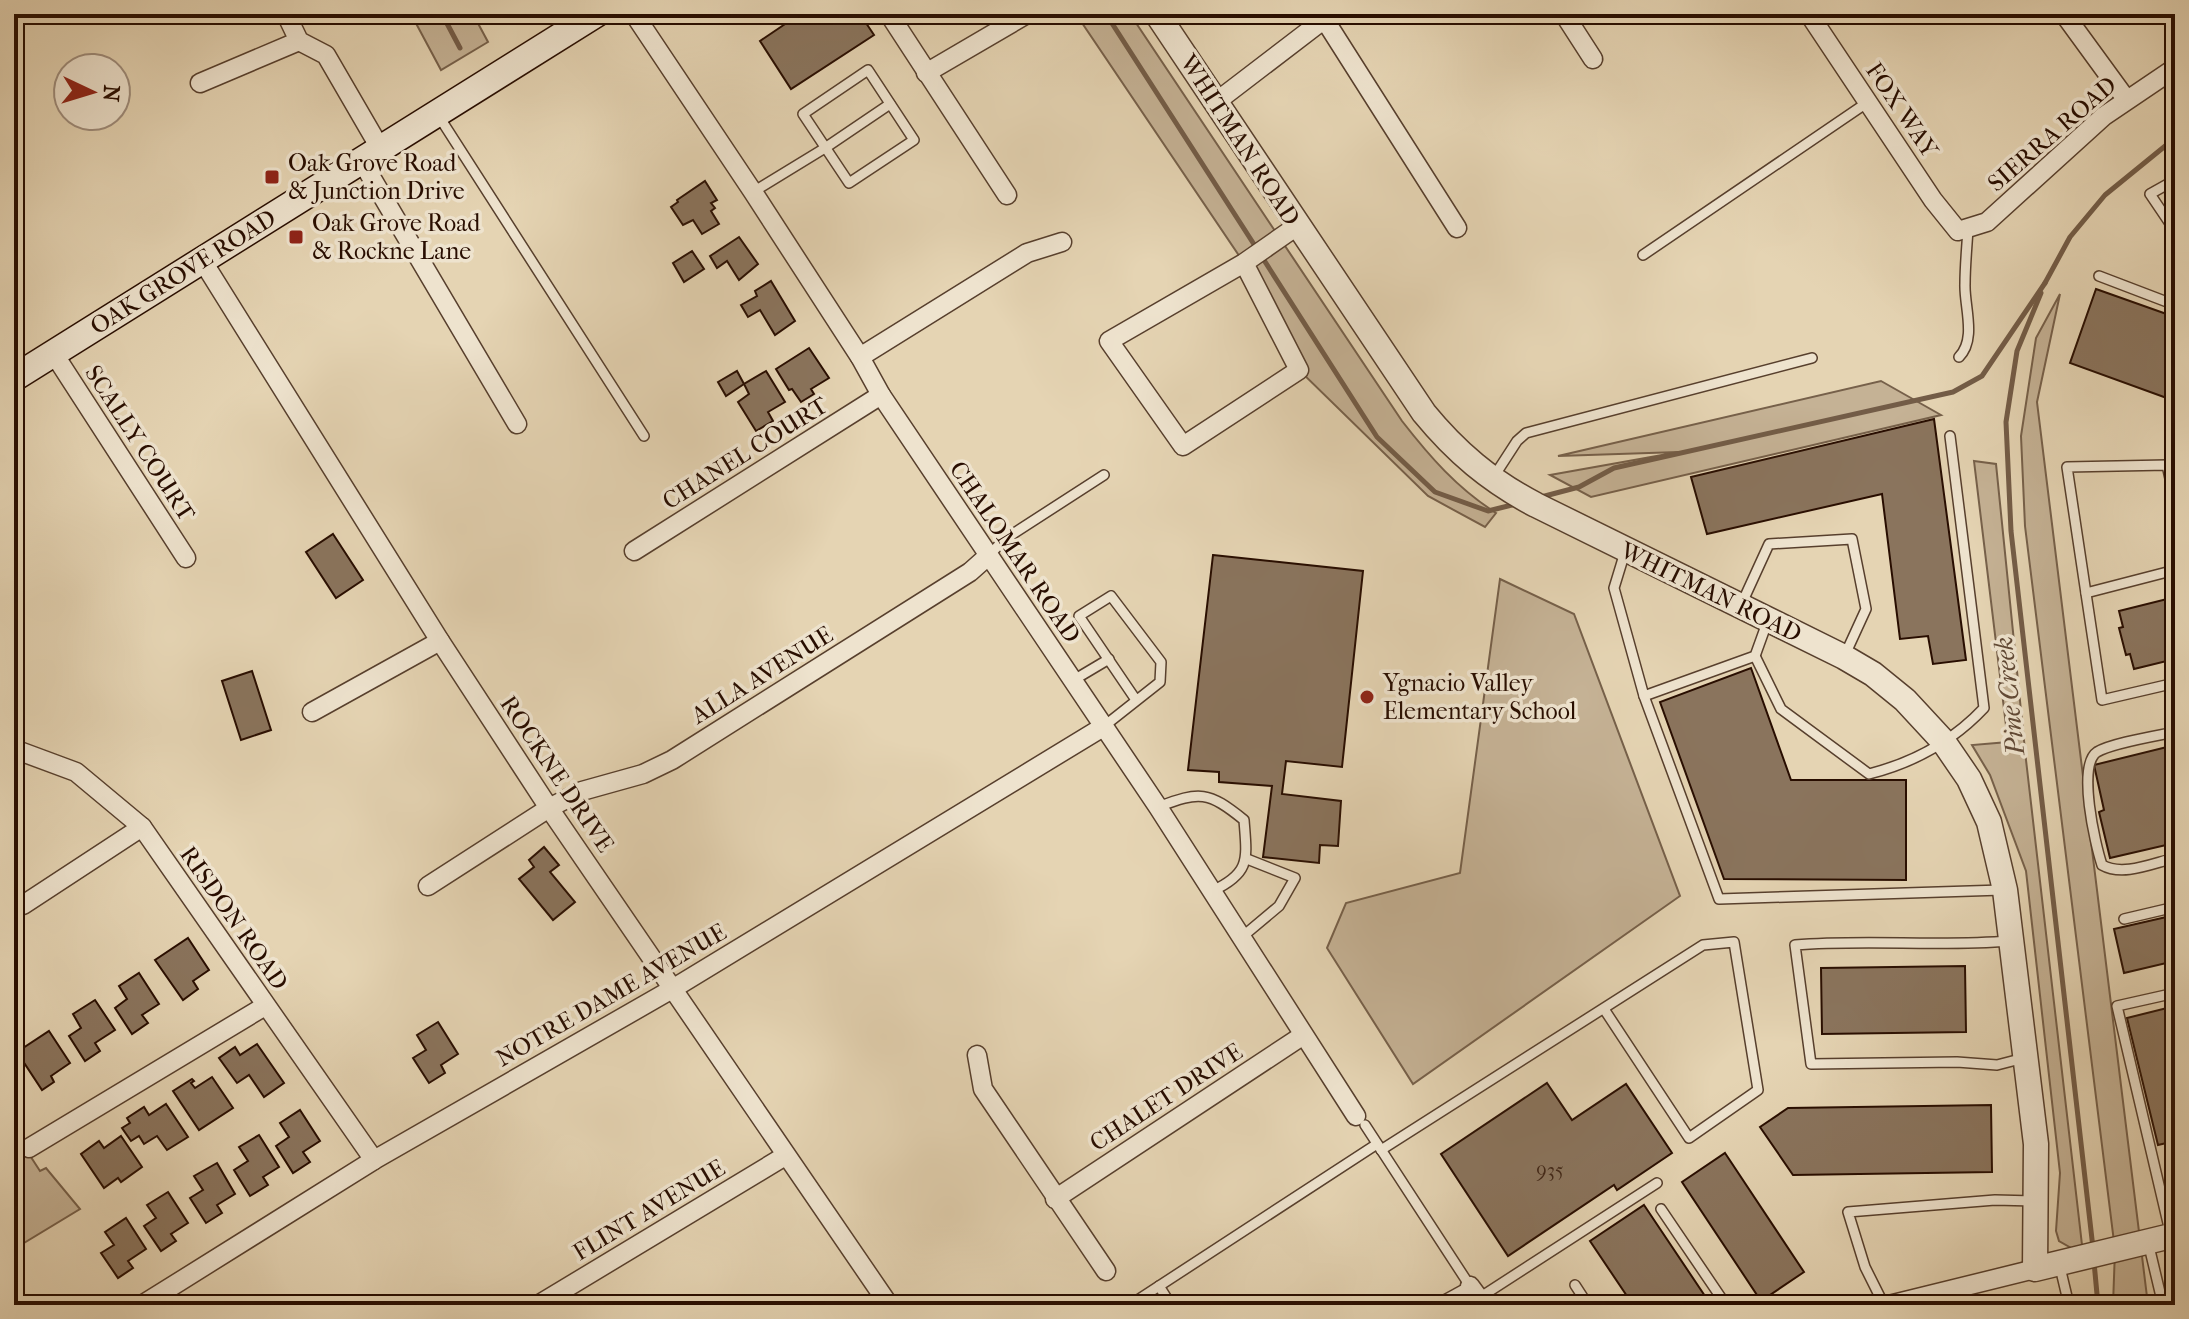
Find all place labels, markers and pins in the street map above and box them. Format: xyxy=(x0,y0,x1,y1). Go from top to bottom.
place label: Oak Grove Road & Junction Drive xyxy=(288,149,465,205)
marker: Oak Grove Road & Junction Drive xyxy=(263,168,281,186)
place label: Oak Grove Road & Rockne Lane xyxy=(312,209,481,265)
marker: Oak Grove Road & Rockne Lane xyxy=(287,228,305,246)
place label: Ygnacio Valley Elementary School xyxy=(1382,669,1577,725)
marker: Ygnacio Valley Elementary School xyxy=(1358,688,1376,706)

